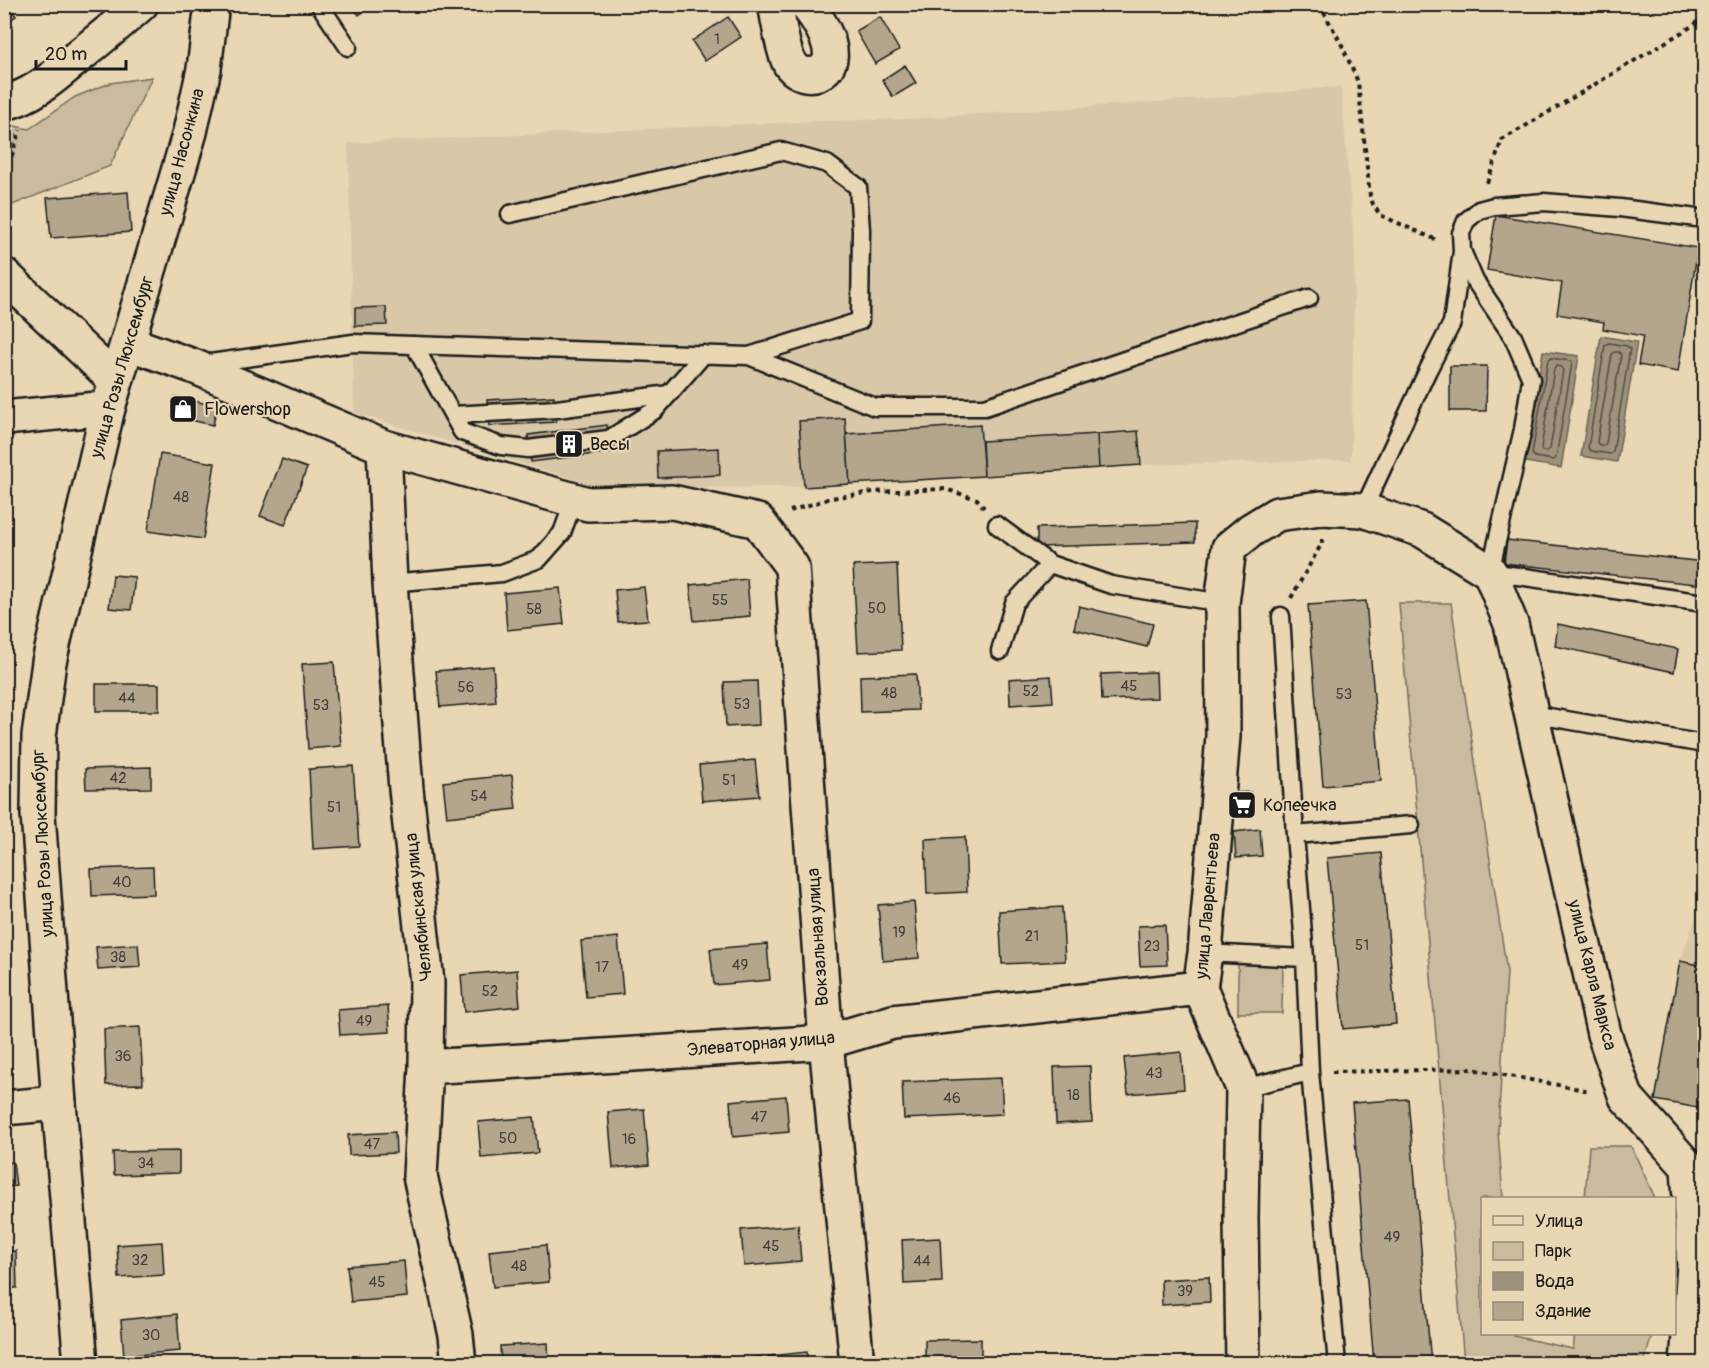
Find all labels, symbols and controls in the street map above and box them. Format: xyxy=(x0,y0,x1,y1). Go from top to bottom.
house number: 1 xyxy=(714,30,720,49)
scale bar xyxy=(36,33,126,71)
text: 20 m xyxy=(45,43,87,66)
street label: улица Насонкина xyxy=(154,86,210,219)
street label: улица Розы Люксембург xyxy=(85,273,159,462)
shop icon: Flowershop xyxy=(167,393,199,425)
place label: Flowershop xyxy=(204,398,291,421)
building icon: Весы xyxy=(553,428,585,460)
place label: Весы xyxy=(590,433,630,456)
house number: 48 xyxy=(173,488,190,507)
house number: 55 xyxy=(712,591,728,610)
house number: 50 xyxy=(868,599,886,618)
house number: 58 xyxy=(526,600,542,619)
house number: 45 xyxy=(1121,677,1137,696)
house number: 56 xyxy=(458,678,474,697)
house number: 52 xyxy=(1023,682,1039,701)
house number: 48 xyxy=(881,684,898,703)
house number: 53 xyxy=(1336,685,1352,704)
house number: 44 xyxy=(118,689,136,708)
house number: 53 xyxy=(734,695,750,714)
house number: 53 xyxy=(313,696,329,715)
street label: улица Розы Люксембург xyxy=(27,748,59,939)
house number: 42 xyxy=(109,769,127,788)
house number: 51 xyxy=(722,771,736,790)
house number: 54 xyxy=(471,787,488,806)
supermarket icon: Копеечка xyxy=(1226,789,1258,821)
place label: Копеечка xyxy=(1263,794,1337,817)
house number: 51 xyxy=(327,798,341,817)
street label: Челябинская улица xyxy=(400,832,438,982)
street label: улица Лаврентьева xyxy=(1190,832,1226,981)
street label: Вокзальная улица xyxy=(802,867,834,1007)
house number: 40 xyxy=(113,873,131,892)
street label: улица Карла Маркса xyxy=(1562,896,1622,1053)
house number: 19 xyxy=(892,923,906,942)
house number: 21 xyxy=(1025,927,1039,946)
house number: 51 xyxy=(1355,936,1369,955)
house number: 23 xyxy=(1144,937,1160,956)
house number: 38 xyxy=(110,948,126,967)
house number: 49 xyxy=(732,956,748,975)
house number: 17 xyxy=(595,958,609,977)
house number: 52 xyxy=(482,982,498,1001)
house number: 49 xyxy=(356,1012,372,1031)
street label: Элеваторная улица xyxy=(686,1026,836,1062)
house number: 36 xyxy=(114,1047,132,1066)
house number: 43 xyxy=(1145,1064,1163,1083)
house number: 18 xyxy=(1066,1086,1080,1105)
house number: 46 xyxy=(943,1089,961,1108)
house number: 47 xyxy=(751,1108,767,1127)
house number: 50 xyxy=(499,1129,517,1148)
house number: 16 xyxy=(622,1130,636,1149)
house number: 47 xyxy=(364,1135,380,1154)
house number: 34 xyxy=(137,1154,155,1173)
legend xyxy=(1481,1197,1676,1335)
text: Улица xyxy=(1535,1210,1583,1233)
house number: 49 xyxy=(1384,1228,1400,1247)
house number: 45 xyxy=(763,1237,779,1256)
text: Парк xyxy=(1535,1240,1572,1263)
house number: 32 xyxy=(132,1251,148,1270)
house number: 44 xyxy=(913,1252,931,1271)
house number: 48 xyxy=(511,1257,528,1276)
text: Вода xyxy=(1535,1270,1574,1293)
house number: 45 xyxy=(369,1273,385,1292)
house number: 39 xyxy=(1177,1282,1193,1301)
text: Здание xyxy=(1535,1300,1591,1323)
house number: 30 xyxy=(142,1326,160,1345)

